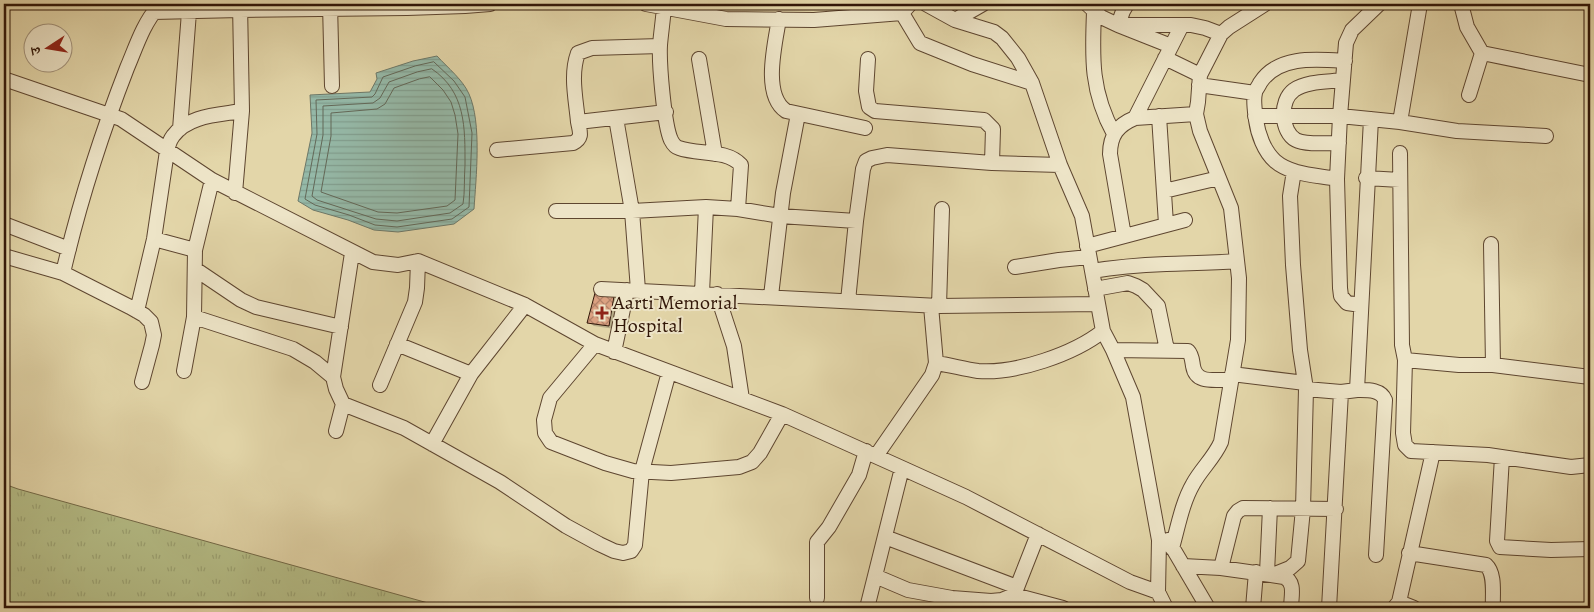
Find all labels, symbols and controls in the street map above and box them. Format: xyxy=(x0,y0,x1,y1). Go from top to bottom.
north arrow xyxy=(22,22,72,72)
text: उ xyxy=(26,44,46,57)
place label: Aarti Memorial Hospital xyxy=(612,289,738,339)
marker: Aarti Memorial Hospital xyxy=(595,306,609,320)

